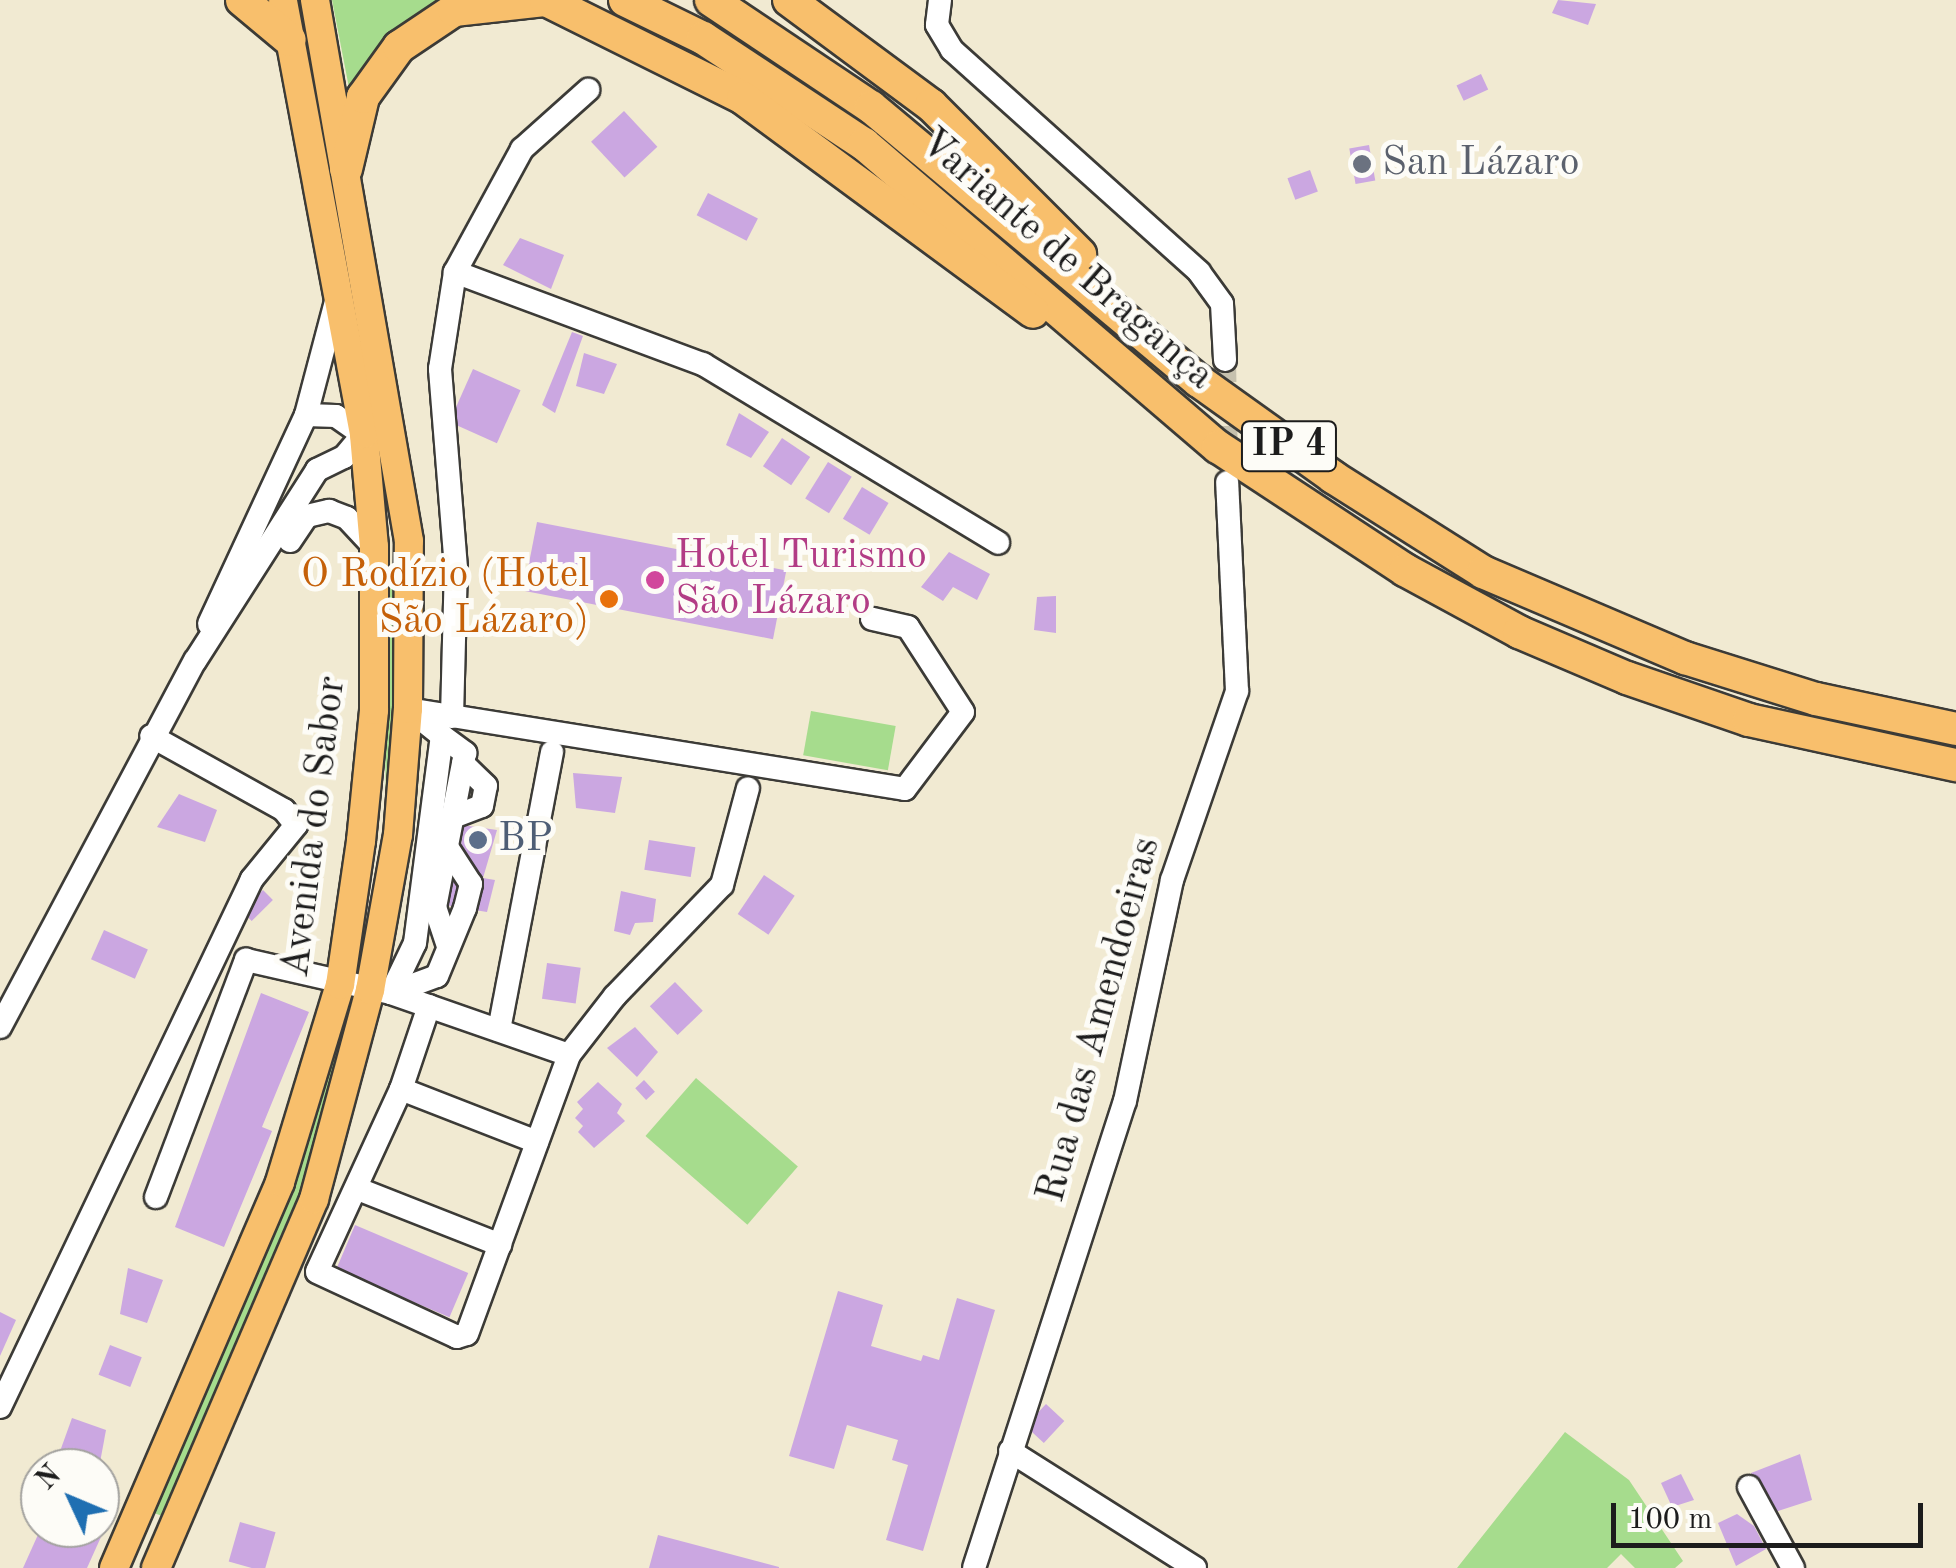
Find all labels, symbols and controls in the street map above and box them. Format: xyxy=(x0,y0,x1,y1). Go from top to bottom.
street label: Variante de Bragança xyxy=(909,119,1223,401)
place label: San Lázaro xyxy=(1382,140,1580,188)
marker: San Lázaro xyxy=(1351,153,1373,175)
road number: IP 4 xyxy=(1239,413,1339,479)
place label: Hotel Turismo São Lázaro xyxy=(675,533,927,627)
place label: O Rodízio (Hotel São Lázaro) xyxy=(301,552,589,646)
marker: Hotel Turismo São Lázaro xyxy=(644,569,666,591)
marker: O Rodízio (Hotel São Lázaro) xyxy=(598,588,620,610)
street label: Avenida do Sabor xyxy=(273,674,357,980)
place label: BP xyxy=(498,816,553,864)
marker: BP xyxy=(467,829,489,851)
street label: Rua das Amendoeiras xyxy=(1028,832,1172,1208)
north arrow xyxy=(20,1448,120,1548)
text: N xyxy=(32,1461,67,1496)
scale bar xyxy=(1616,1483,1928,1545)
text: 100 m xyxy=(1628,1505,1712,1535)

